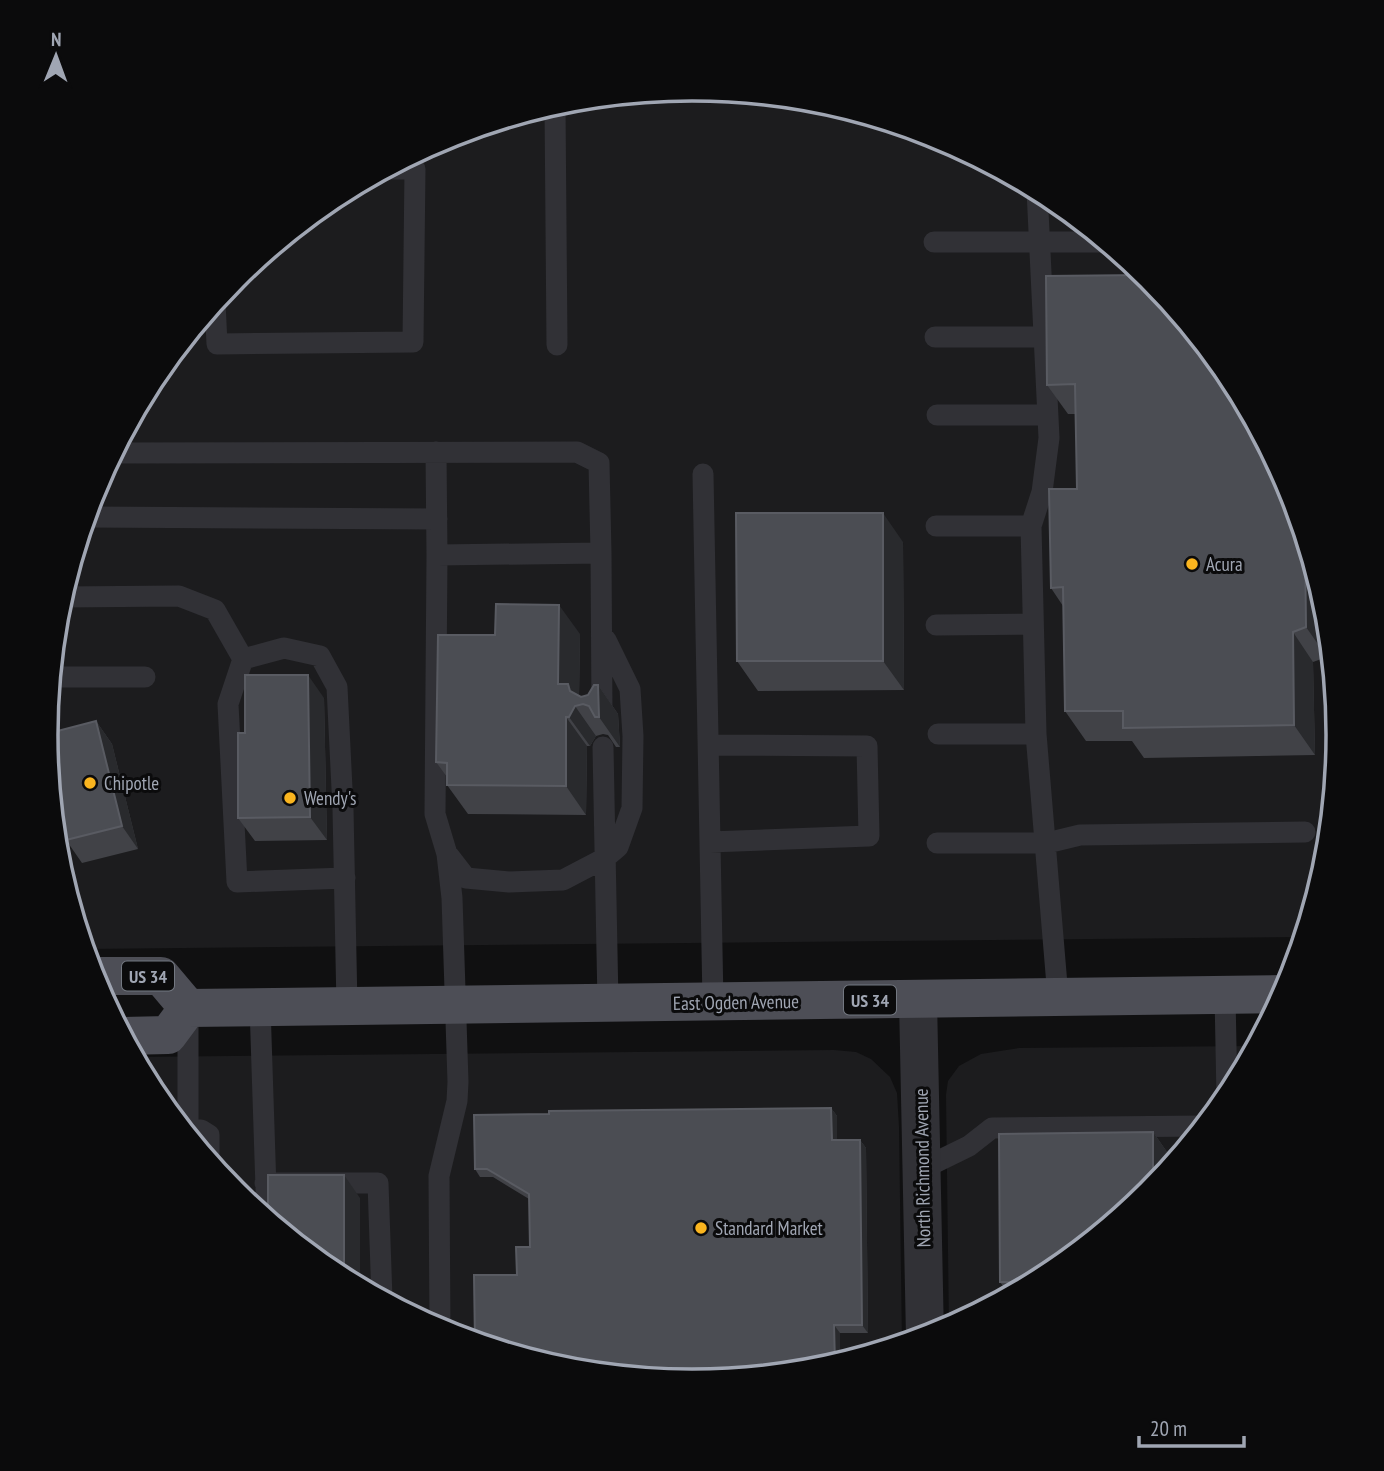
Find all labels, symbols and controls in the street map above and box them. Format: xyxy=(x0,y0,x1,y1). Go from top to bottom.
north arrow xyxy=(21,21,91,91)
text: N xyxy=(51,27,62,51)
place label: Acura xyxy=(1206,552,1243,576)
marker: Acura xyxy=(1184,556,1200,572)
place label: Chipotle xyxy=(104,771,159,795)
marker: Chipotle xyxy=(82,775,98,791)
place label: Wendy's xyxy=(304,786,357,810)
marker: Wendy's xyxy=(282,790,298,806)
road number: US 34 xyxy=(122,961,174,990)
road number: US 34 xyxy=(844,986,896,1015)
street label: East Ogden Avenue xyxy=(673,989,799,1015)
street label: North Richmond Avenue xyxy=(909,1088,935,1248)
place label: Standard Market xyxy=(715,1216,824,1240)
marker: Standard Market xyxy=(693,1220,709,1236)
scale bar xyxy=(1139,1404,1244,1448)
text: 20 m xyxy=(1150,1415,1187,1442)

